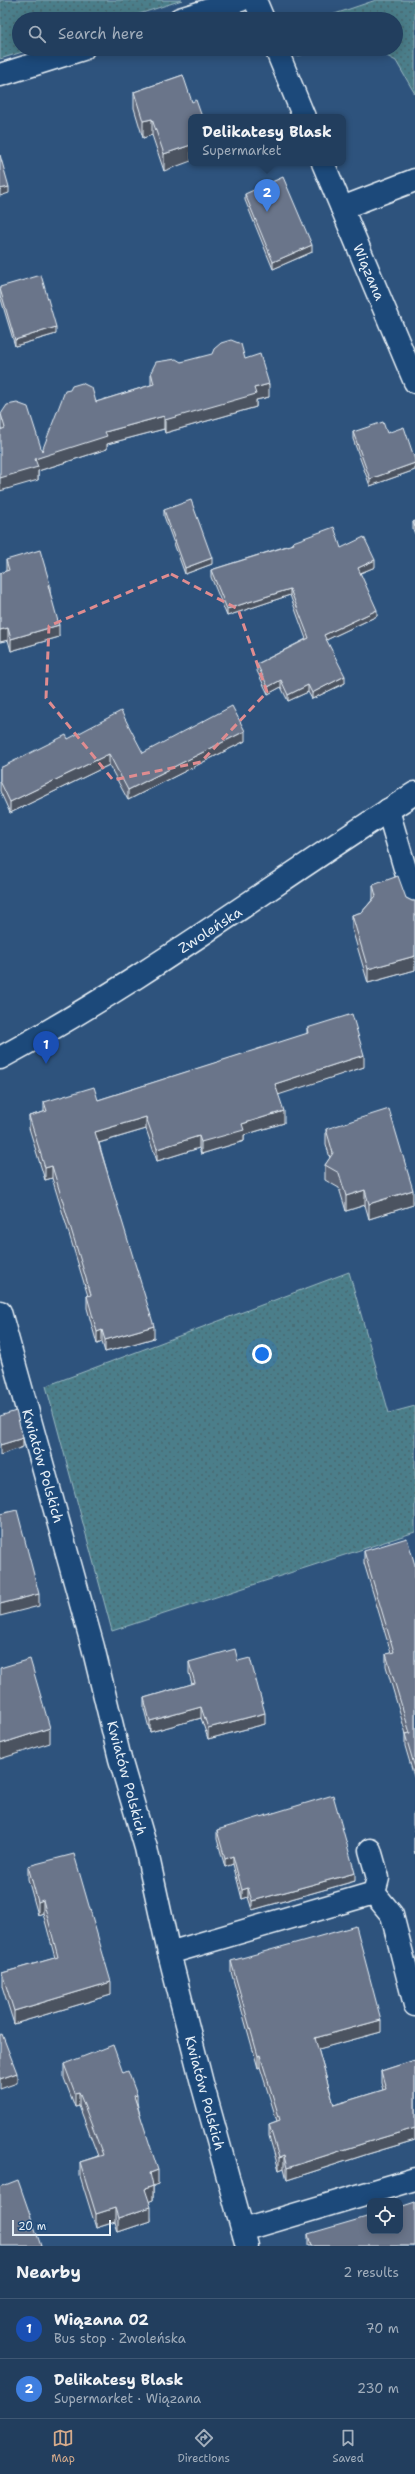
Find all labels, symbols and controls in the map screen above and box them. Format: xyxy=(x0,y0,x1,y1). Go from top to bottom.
search box xyxy=(12,12,403,56)
icon: search xyxy=(26,23,48,45)
text: Search here xyxy=(58,24,144,44)
popup xyxy=(188,114,346,166)
text: Delikatesy Blask xyxy=(202,122,332,142)
text: Supermarket xyxy=(202,142,282,159)
pin: 2 xyxy=(254,179,280,212)
street label: Wiązana xyxy=(349,241,389,303)
street label: Zwoleńska xyxy=(175,903,245,957)
pin: 1 xyxy=(33,1031,59,1064)
your location xyxy=(252,1344,272,1364)
street label: Kwiatów Polskich xyxy=(18,1407,68,1525)
street label: Kwiatów Polskich xyxy=(103,1719,151,1837)
street label: Kwiatów Polskich xyxy=(181,2034,229,2152)
map controls xyxy=(367,2198,403,2234)
button: locate xyxy=(367,2198,403,2234)
scale bar xyxy=(12,2218,111,2237)
text: 20 m xyxy=(18,2219,46,2234)
text: Nearby xyxy=(16,2261,81,2283)
text: 2 results xyxy=(343,2264,399,2281)
text: Wiązana 02 xyxy=(54,2310,149,2330)
text: 1 xyxy=(26,2320,32,2337)
text: 70 m xyxy=(365,2320,399,2337)
text: Bus stop · Zwoleńska xyxy=(54,2330,186,2347)
text: Delikatesy Blask xyxy=(54,2370,183,2390)
text: 2 xyxy=(24,2380,34,2397)
text: 230 m xyxy=(357,2380,399,2397)
text: Supermarket · Wiązana xyxy=(54,2390,201,2407)
tab: Map xyxy=(51,2427,75,2466)
tab: Directions xyxy=(177,2427,230,2466)
tab: Saved xyxy=(332,2427,364,2466)

